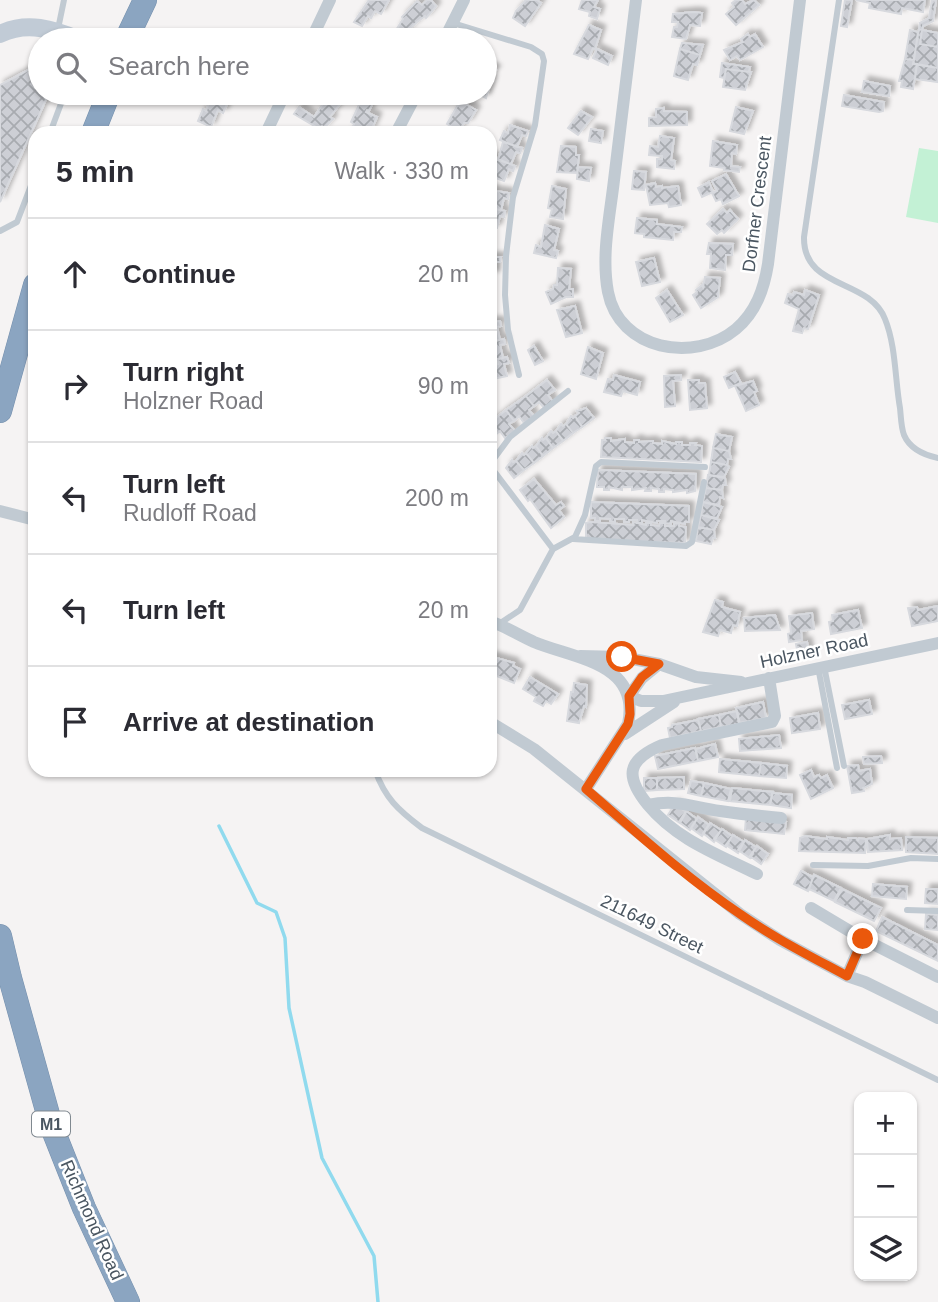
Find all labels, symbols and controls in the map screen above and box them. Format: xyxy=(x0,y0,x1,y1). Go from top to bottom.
search box xyxy=(28,28,497,105)
icon: search xyxy=(52,48,90,86)
text: Search here xyxy=(108,51,250,81)
street label: Dorfner Crescent xyxy=(739,135,775,273)
text: 5 min xyxy=(56,155,134,188)
text: Walk · 330 m xyxy=(334,158,469,184)
icon: ahead xyxy=(56,255,94,293)
text: Continue xyxy=(123,259,236,289)
text: 20 m xyxy=(418,261,469,287)
text: Turn right xyxy=(123,357,244,387)
icon: right xyxy=(56,367,94,405)
text: 90 m xyxy=(418,373,469,399)
text: Holzner Road xyxy=(123,388,264,414)
text: Turn left xyxy=(123,469,225,499)
icon: left xyxy=(56,479,94,517)
text: 200 m xyxy=(405,485,469,511)
text: Rudloff Road xyxy=(123,500,257,526)
icon: left xyxy=(56,591,94,629)
text: Turn left xyxy=(123,595,225,625)
text: 20 m xyxy=(418,597,469,623)
street label: Holzner Road xyxy=(758,630,870,672)
route start xyxy=(606,641,637,672)
icon: arrive xyxy=(56,703,94,741)
text: Arrive at destination xyxy=(123,707,374,737)
street label: 211649 Street xyxy=(597,891,707,957)
route end xyxy=(847,923,878,954)
map controls xyxy=(854,1092,917,1281)
button: + xyxy=(854,1092,917,1155)
road number: M1 xyxy=(32,1112,70,1136)
button: − xyxy=(854,1155,917,1218)
street label: Richmond Road xyxy=(57,1157,127,1283)
button: layers xyxy=(854,1218,917,1281)

